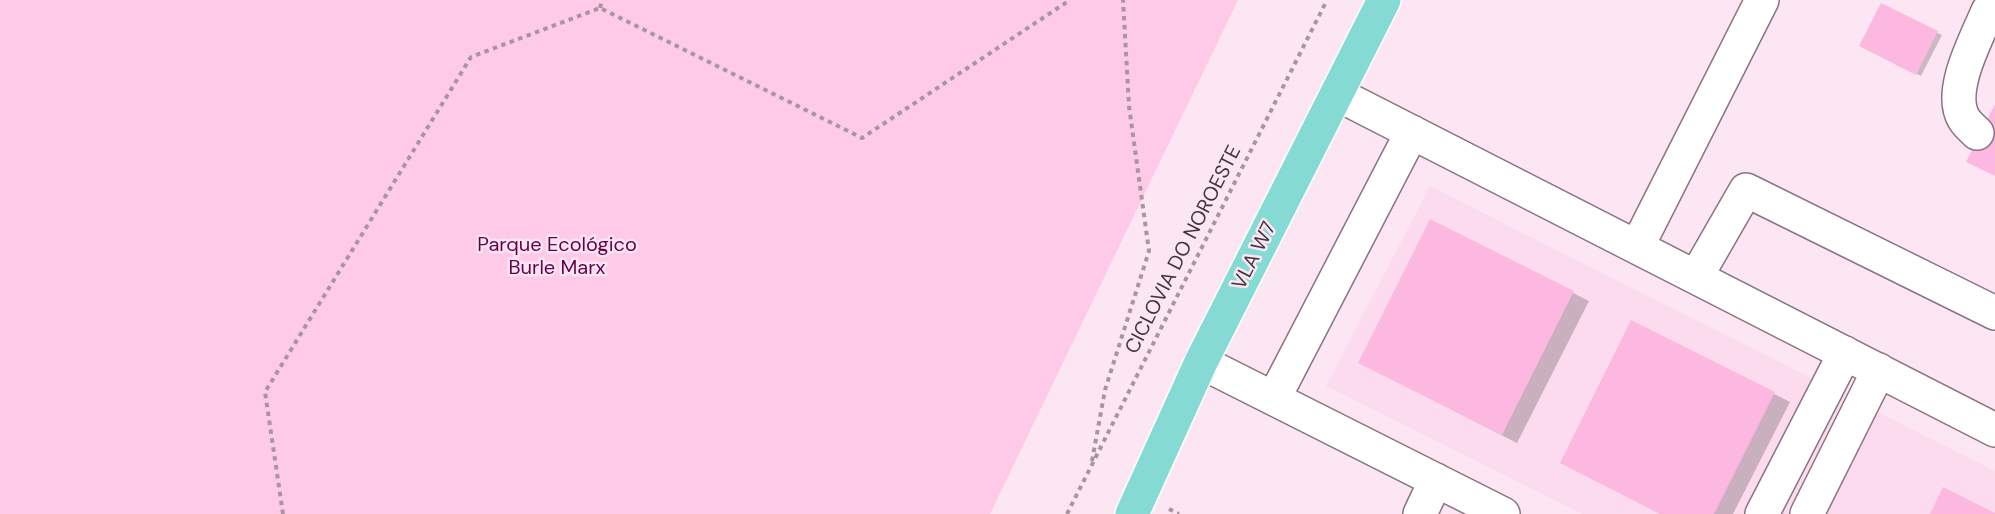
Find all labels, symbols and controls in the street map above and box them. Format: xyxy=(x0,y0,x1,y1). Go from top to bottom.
street label: CICLOVIA DO NOROESTE xyxy=(1121,142,1247,358)
street label: VLA W7 xyxy=(1228,218,1282,294)
park label: Parque Ecológico Burle Marx xyxy=(477,234,637,281)

